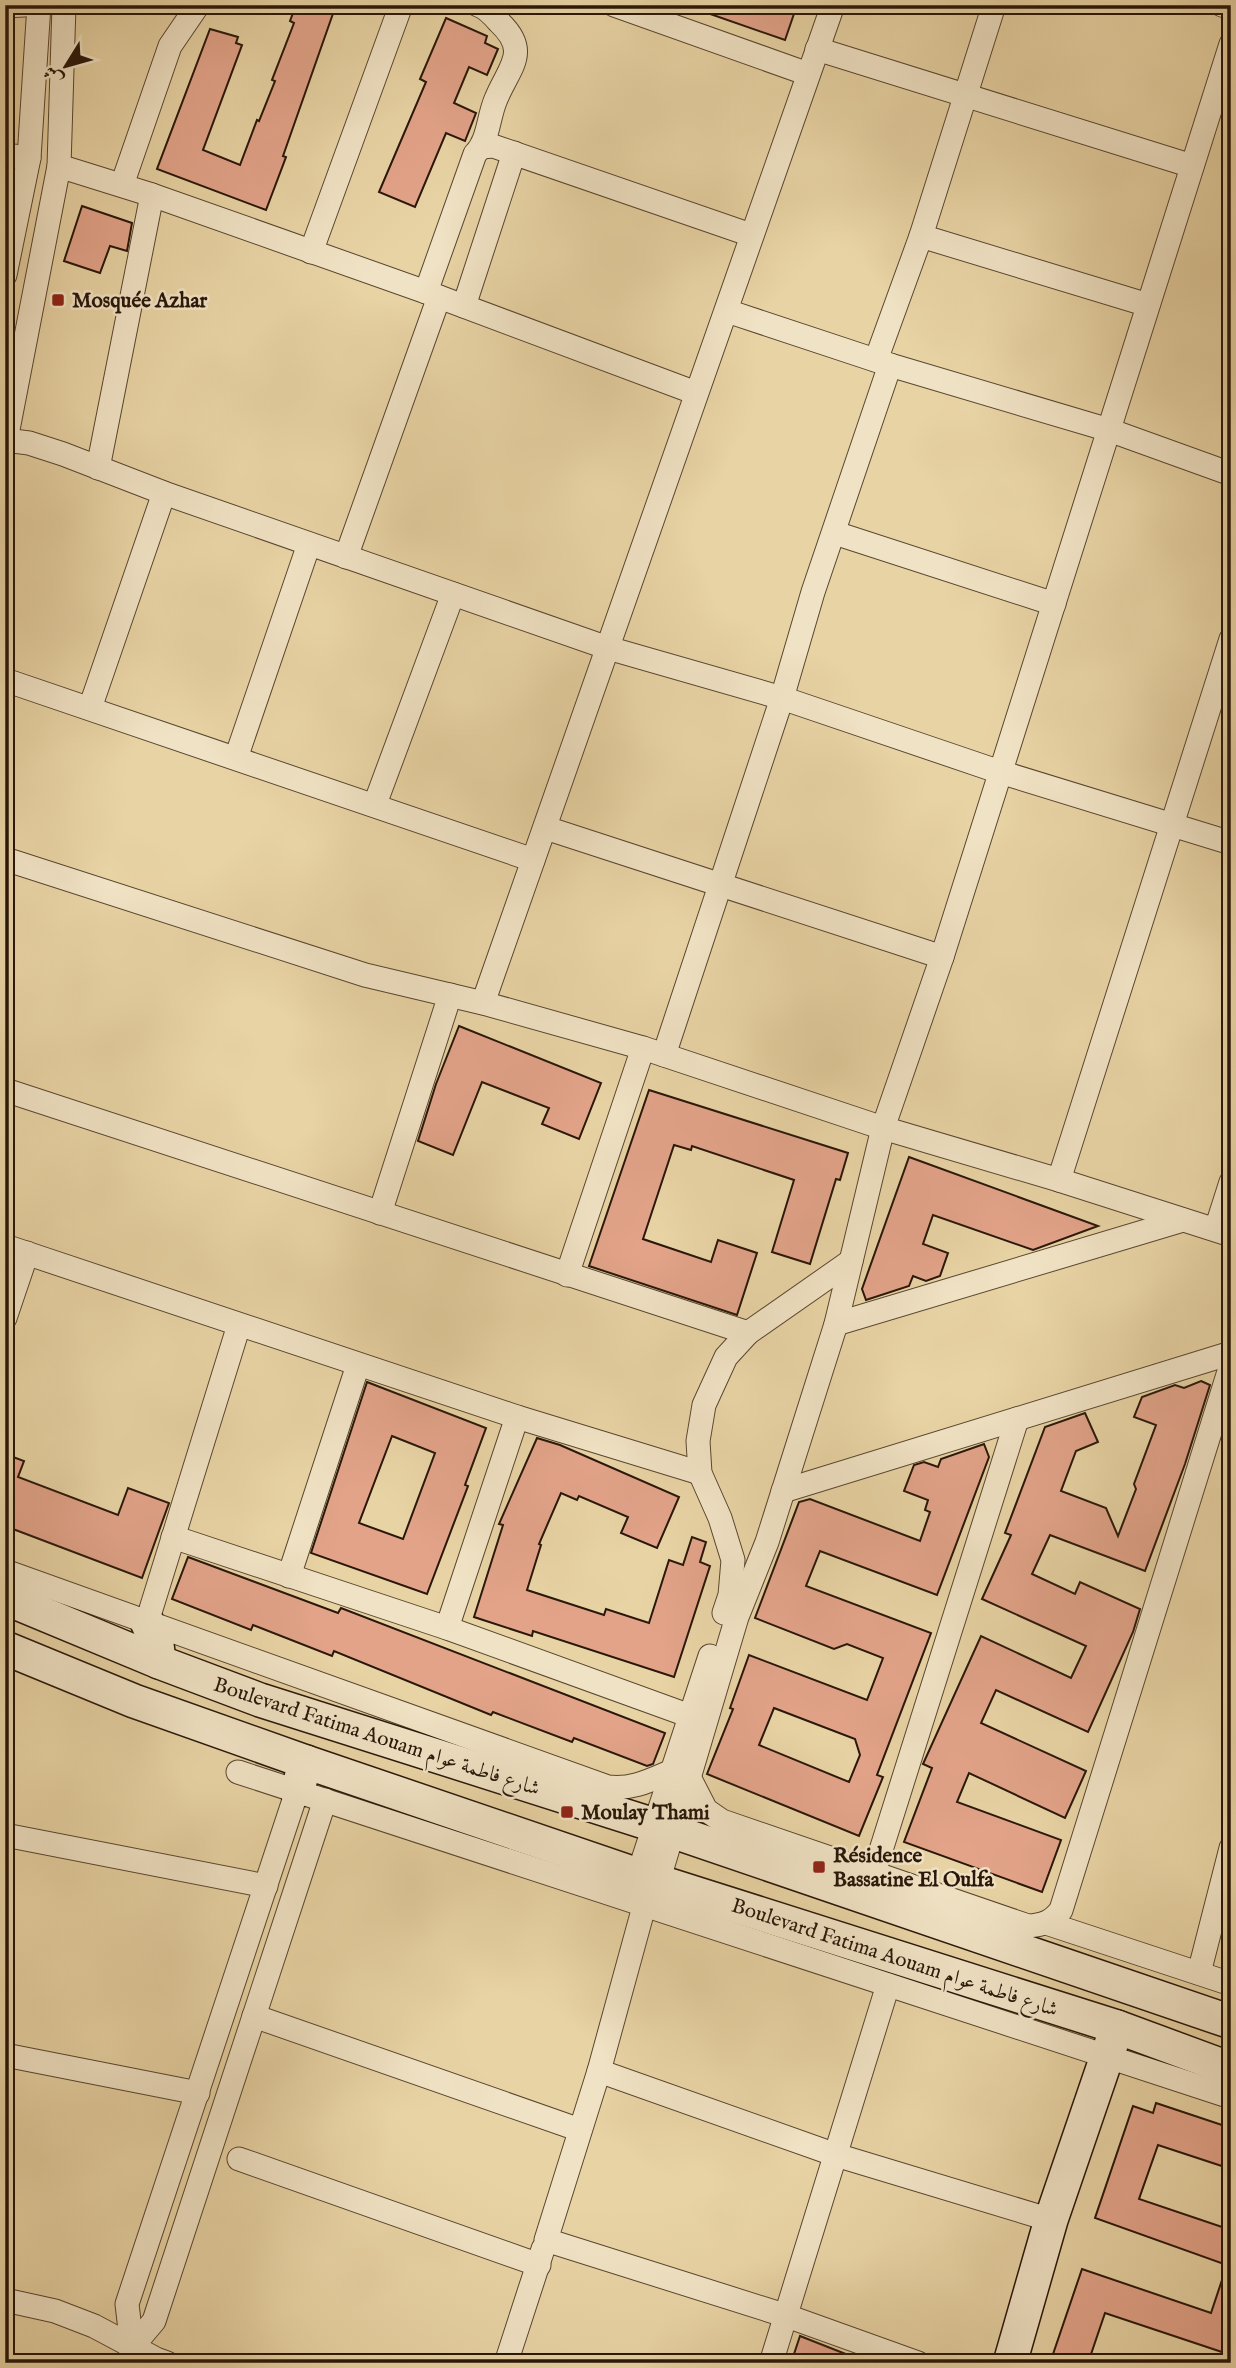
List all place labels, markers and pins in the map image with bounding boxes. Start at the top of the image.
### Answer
place label: Mosquée Azhar [72,288,208,315]
marker: Mosquée Azhar [50,292,66,308]
place label: Moulay Thami [581,1800,710,1827]
marker: Moulay Thami [559,1804,575,1820]
place label: Résidence Bassatine El Oulfa [833,1843,995,1894]
marker: Résidence Bassatine El Oulfa [811,1859,827,1875]

